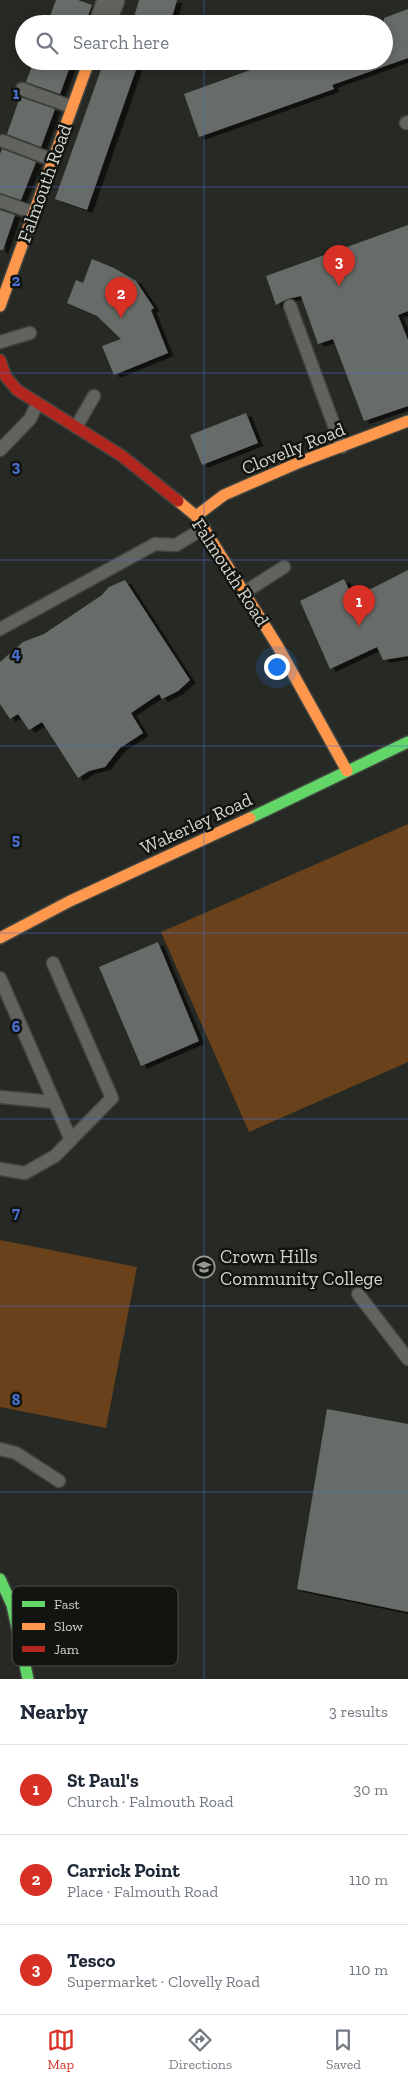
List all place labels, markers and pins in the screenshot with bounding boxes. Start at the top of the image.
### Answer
pin: 3 [323,245,355,286]
pin: 2 [105,277,137,318]
pin: 1 [343,585,375,626]
place label: Crown Hills Community College [220,1245,383,1290]
school or university icon: Crown Hills Community College [192,1255,216,1279]

